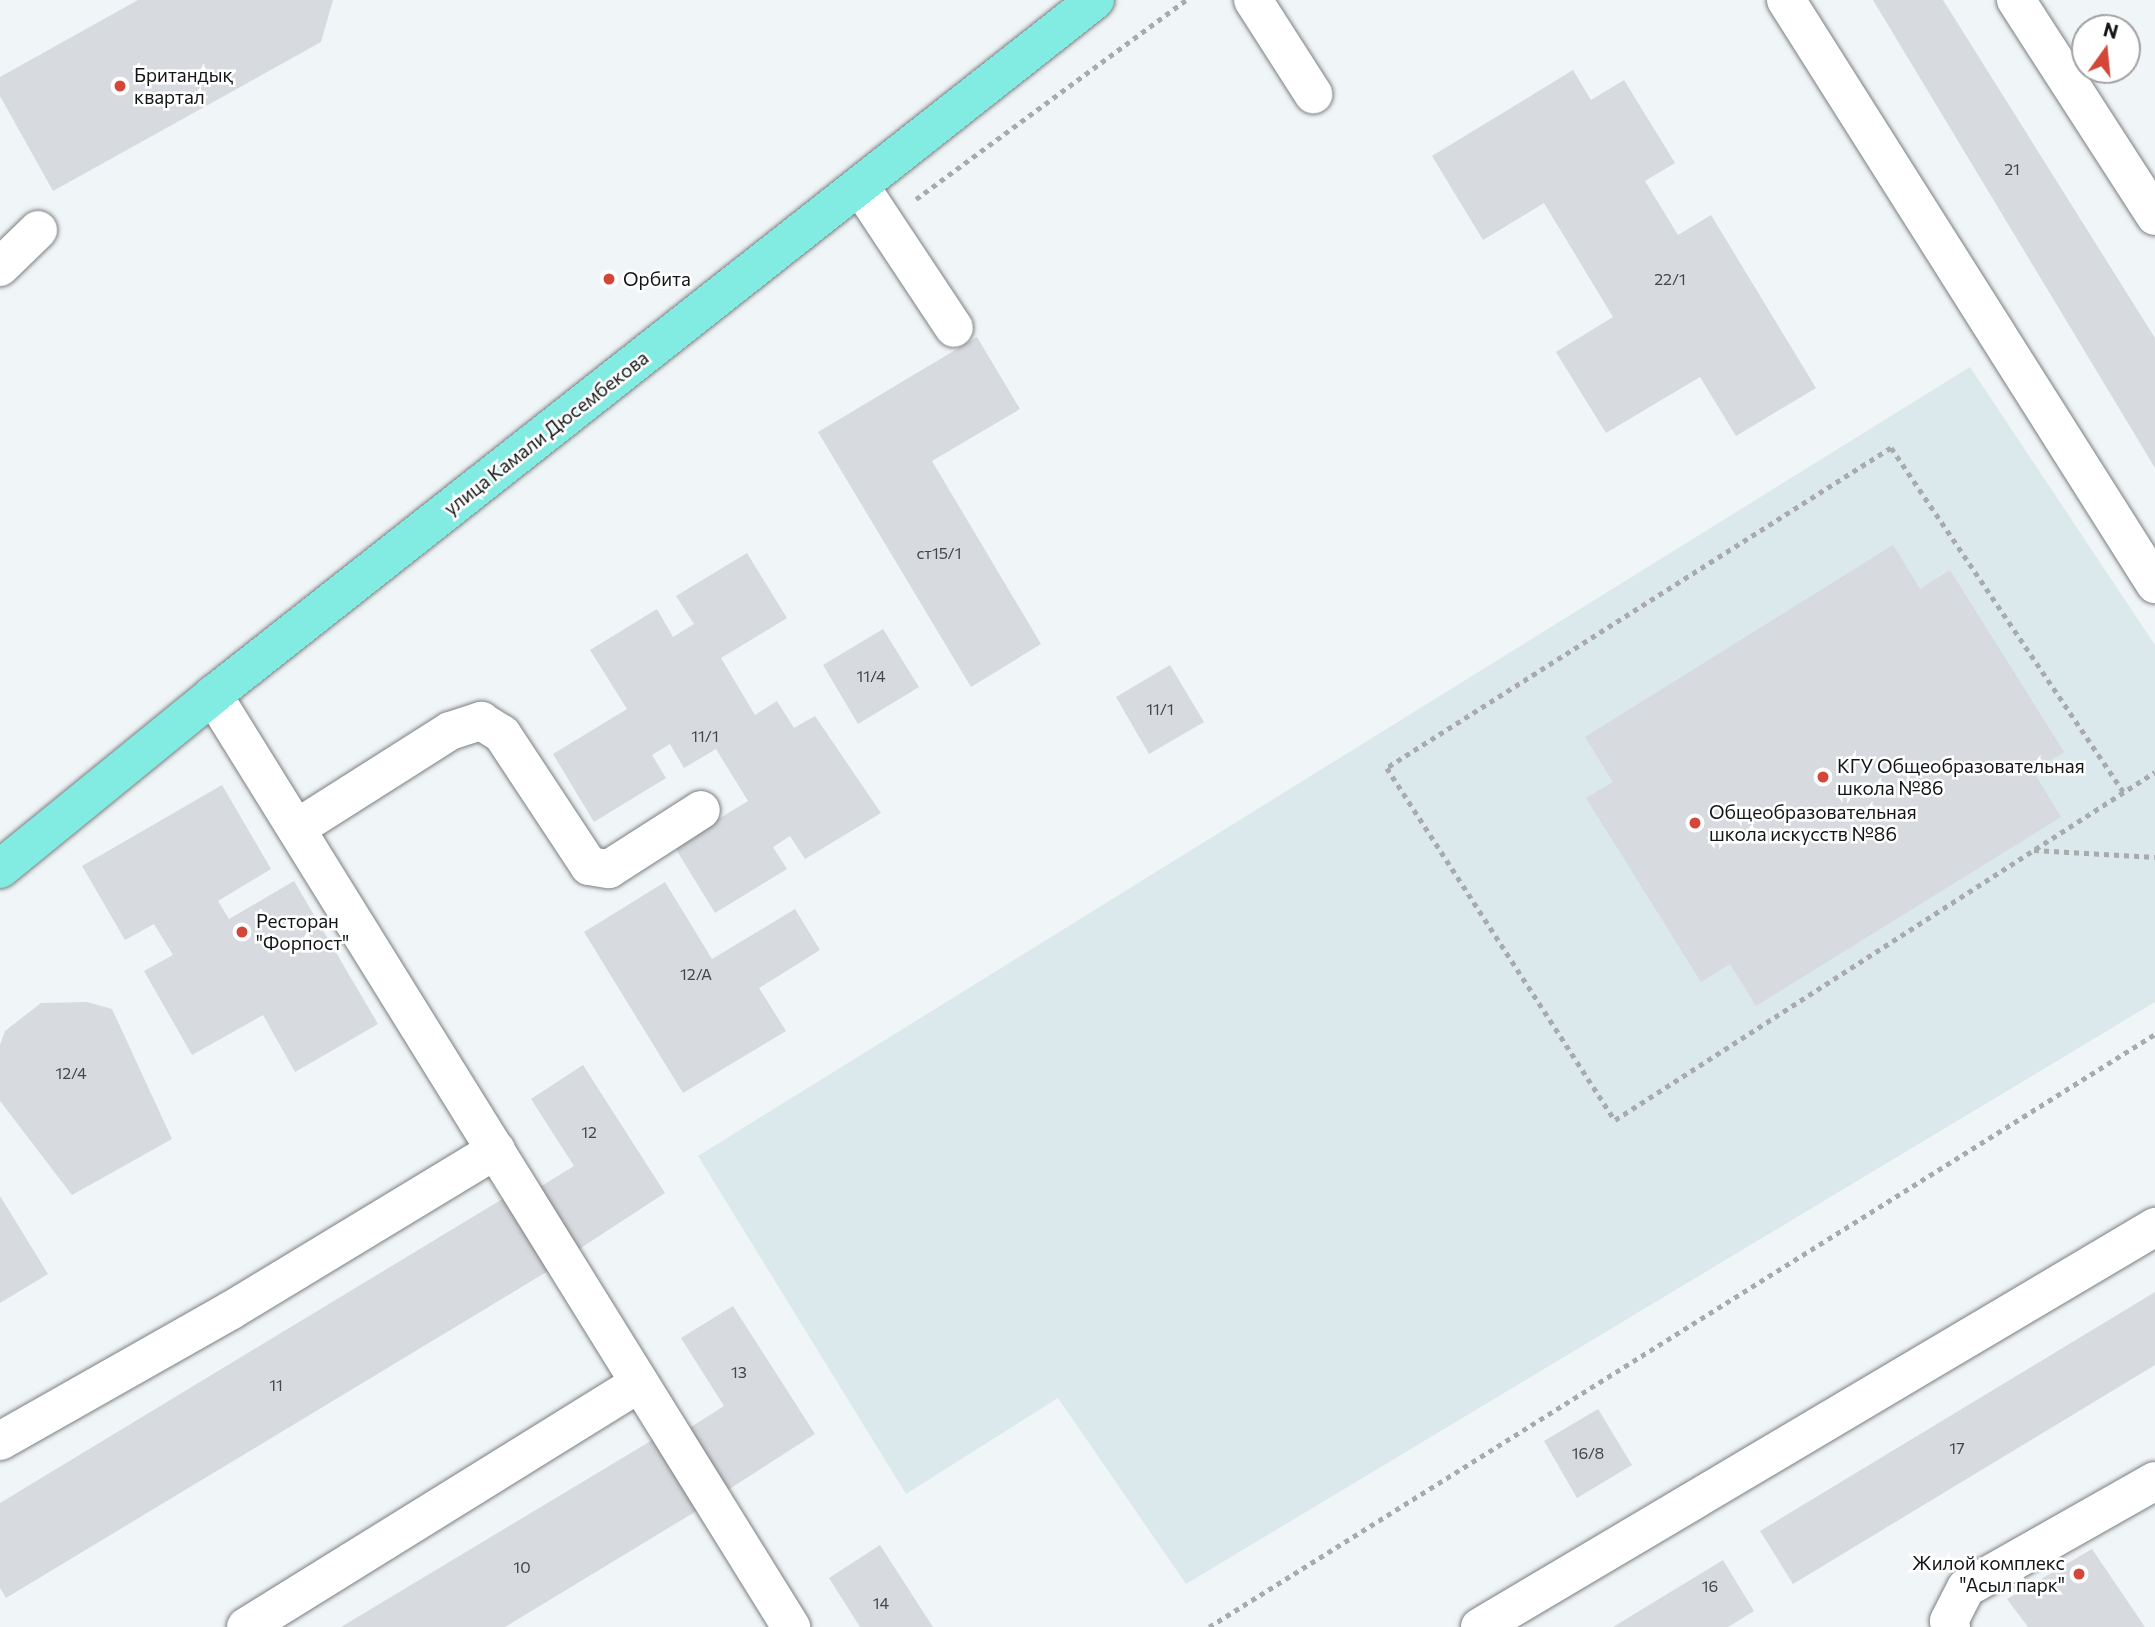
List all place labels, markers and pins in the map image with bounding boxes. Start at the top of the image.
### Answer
place label: Британдық квартал [134,64,233,108]
marker: Британдық квартал [112,78,128,94]
place label: Орбита [623,268,691,290]
marker: Орбита [601,271,617,287]
place label: КГУ Общеобразовательная школа №86 [1837,755,2085,799]
marker: КГУ Общеобразовательная школа №86 [1815,769,1831,785]
place label: Общеобразовательная школа искусств №86 [1709,801,1917,845]
marker: Общеобразовательная школа искусств №86 [1687,815,1703,831]
place label: Ресторан "Форпост" [256,910,349,954]
marker: Ресторан "Форпост" [234,924,250,940]
place label: Жилой комплекс "Асыл парк" [1912,1552,2065,1596]
marker: Жилой комплекс "Асыл парк" [2071,1566,2087,1582]

